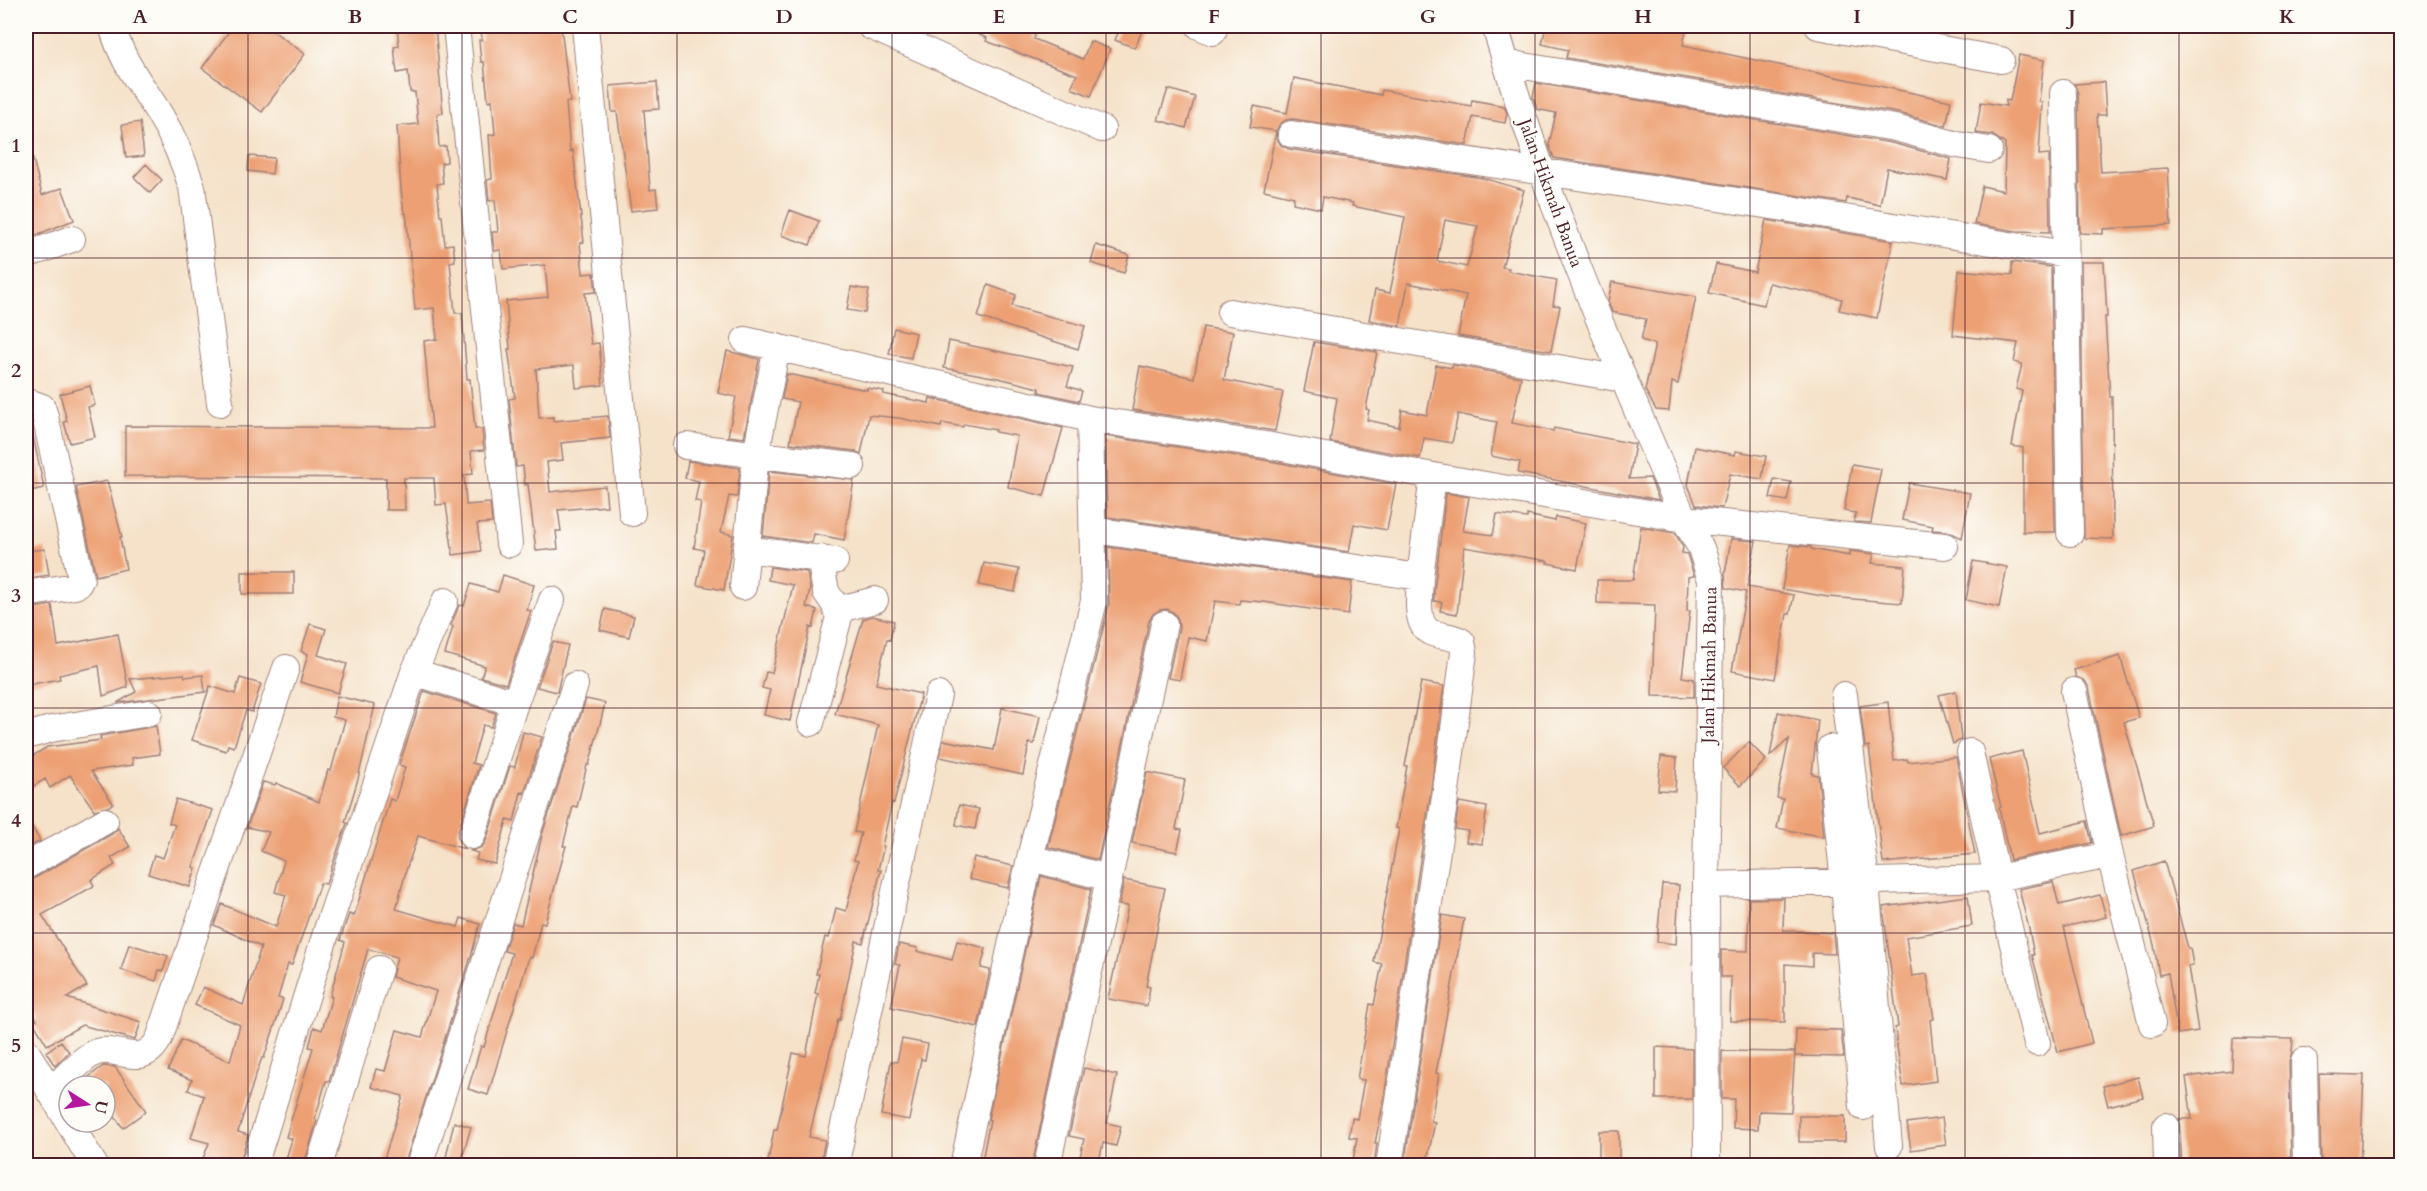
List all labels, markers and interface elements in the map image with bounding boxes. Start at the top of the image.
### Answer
text: A [132,3,148,30]
text: B [348,3,362,30]
text: C [562,3,578,30]
text: D [775,3,793,30]
text: E [993,3,1005,30]
text: F [1208,3,1220,30]
text: G [1420,3,1436,30]
text: H [1634,3,1652,30]
text: I [1853,3,1861,30]
text: J [2065,3,2076,30]
text: K [2279,3,2296,30]
street label: Jalan Hikmah Banua [1511,112,1589,271]
text: 1 [11,132,21,159]
text: 2 [11,357,21,384]
text: 3 [11,582,21,609]
street label: Jalan Hikmah Banua [1696,586,1723,747]
text: 4 [11,807,21,834]
text: 5 [11,1032,21,1059]
north arrow [57,1074,117,1134]
text: U [89,1098,113,1116]

